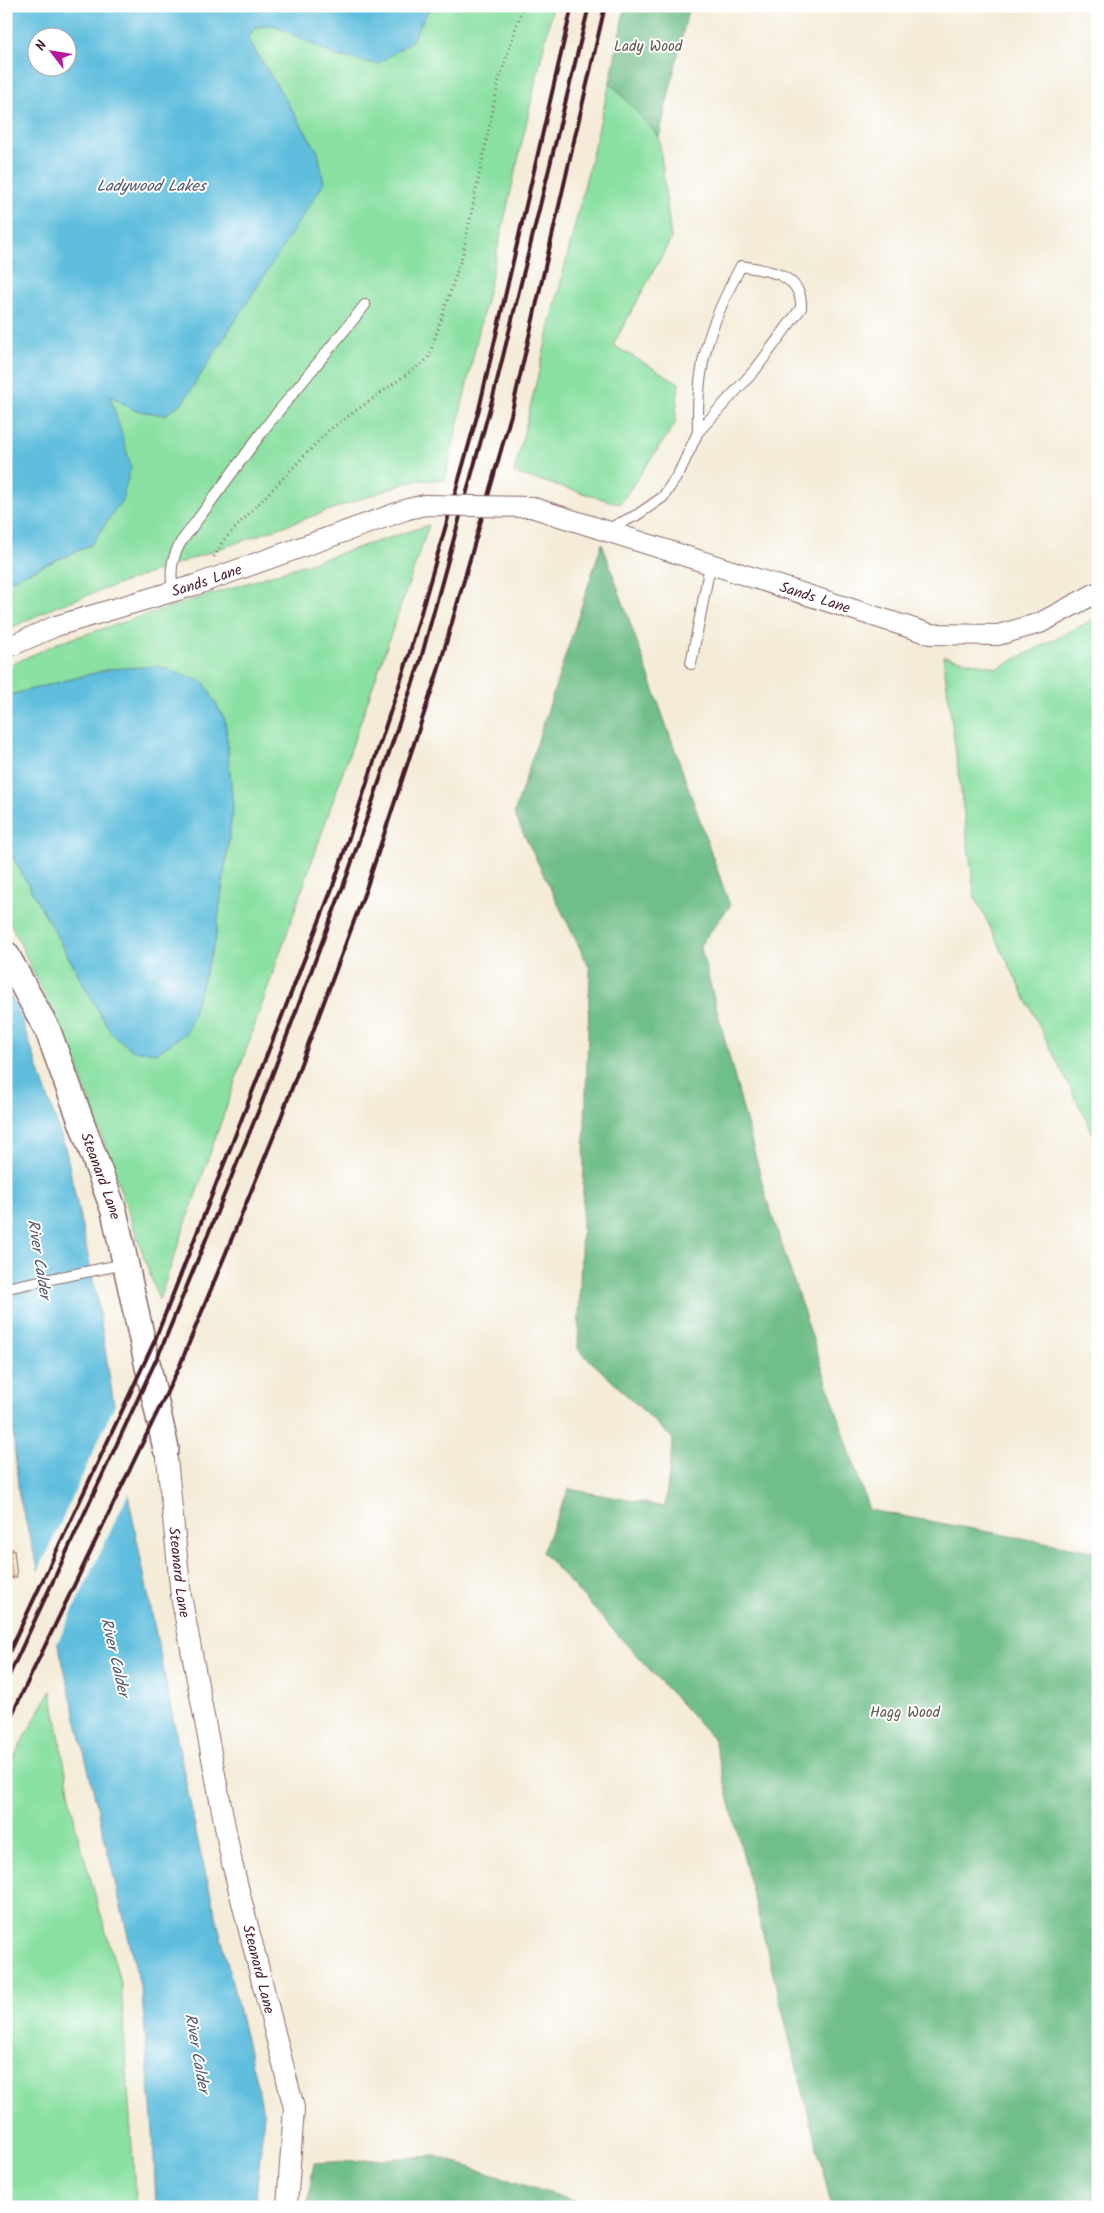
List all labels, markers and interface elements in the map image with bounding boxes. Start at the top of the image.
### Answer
north arrow [28,28,78,78]
park label: Lady Wood [614,35,683,59]
text: N [30,36,54,55]
water label: Ladywood Lakes [96,174,208,199]
street label: Sands Lane [169,558,246,604]
street label: Sands Lane [776,576,853,621]
street label: Steanard Lane [73,1129,127,1222]
water label: River Calder [20,1218,58,1305]
street label: Steanard Lane [161,1526,196,1620]
water label: River Calder [93,1615,137,1703]
park label: Hagg Wood [870,1701,941,1725]
street label: Steanard Lane [235,1922,281,2017]
water label: River Calder [177,2012,216,2099]

